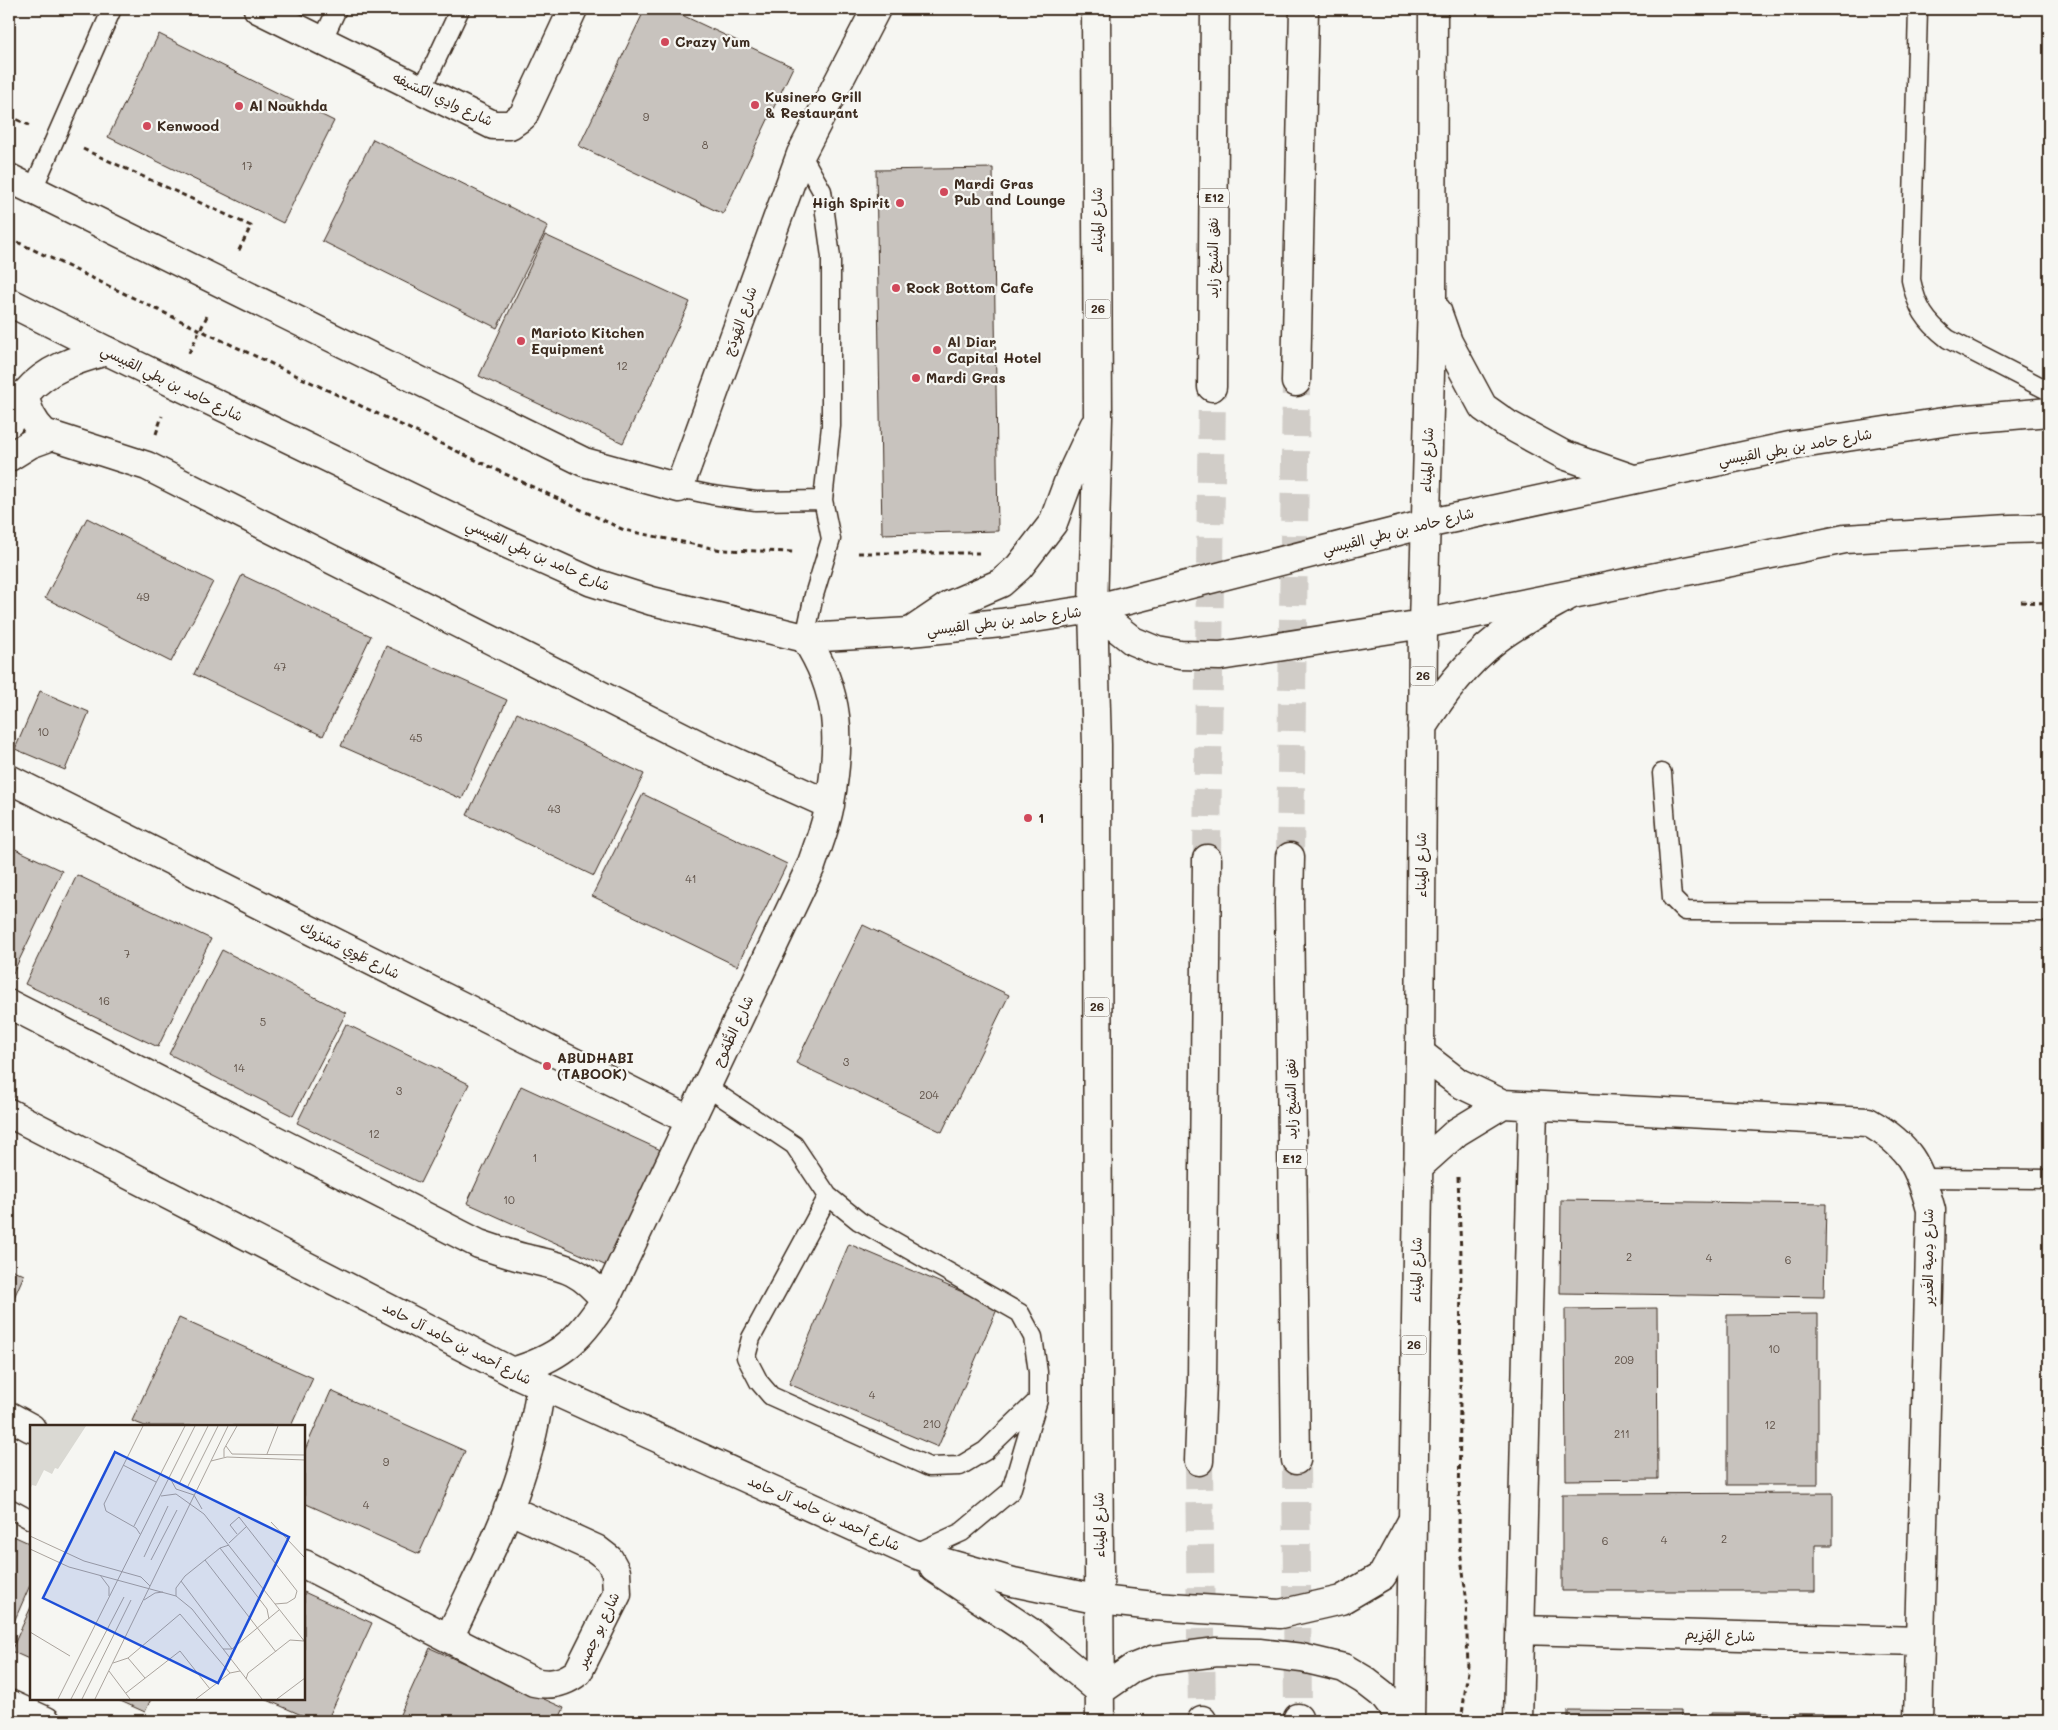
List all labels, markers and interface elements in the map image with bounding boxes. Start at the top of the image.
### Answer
place label: Crazy Yum [675,32,750,51]
marker: Crazy Yum [659,36,671,48]
street label: شارع وادِي الكسَيفه [389,67,496,132]
place label: Kusinero Grill & Restaurant [765,87,862,122]
place label: Al Noukhda [249,96,328,115]
marker: Kusinero Grill & Restaurant [749,99,761,111]
marker: Al Noukhda [233,100,245,112]
house number: 9 [643,109,650,124]
place label: Kenwood [157,116,219,135]
marker: Kenwood [141,120,153,132]
house number: 8 [702,137,709,152]
house number: 17 [241,158,253,173]
place label: Mardi Gras Pub and Lounge [954,174,1065,209]
marker: Mardi Gras Pub and Lounge [938,186,950,198]
street label: شارع الميناء [1087,187,1107,253]
road number: E12 [1199,188,1229,208]
place label: High Spirit [812,193,890,212]
marker: High Spirit [894,197,906,209]
street label: نفق الشيخ زايد [1203,217,1223,299]
place label: Rock Bottom Cafe [906,278,1033,297]
marker: Rock Bottom Cafe [890,282,902,294]
street label: شارع الهَودَج [718,284,762,358]
road number: 26 [1086,300,1110,318]
place label: Marioto Kitchen Equipment [531,323,644,358]
place label: Al Diar Capital Hotel [947,332,1041,367]
marker: Marioto Kitchen Equipment [515,335,527,347]
street label: شارع حامد بن بطي القبيسي [96,340,246,429]
marker: Al Diar Capital Hotel [931,344,943,356]
house number: 12 [616,358,628,373]
place label: Mardi Gras [926,368,1006,387]
marker: Mardi Gras [910,372,922,384]
street label: شارع حامد بن بطي القبيسي [1717,424,1874,473]
street label: شارع الميناء [1416,427,1438,493]
street label: شارع حامد بن بطي القبيسي [1320,502,1477,562]
street label: شارع حامد بن بطي القبيسي [462,514,613,599]
house number: 49 [137,589,150,604]
street label: شارع حامد بن بطي القبيسي [925,602,1083,643]
house number: 47 [274,659,286,674]
road number: 26 [1410,666,1436,686]
house number: 10 [37,724,49,739]
house number: 45 [410,730,422,745]
house number: 43 [548,801,561,816]
place label: 1 [1038,808,1044,827]
marker: 1 [1022,812,1034,824]
street label: شارع الميناء [1411,832,1431,898]
house number: 41 [685,871,697,886]
street label: شارع طَوِي مَشرُوك [296,916,403,985]
house number: 7 [124,946,130,961]
street label: شارع الطُّمُوح [708,992,758,1070]
house number: 16 [98,993,110,1008]
road number: 26 [1084,998,1110,1016]
house number: 5 [260,1014,266,1029]
place label: ABUDHABI (TABOOK) [557,1048,634,1083]
house number: 3 [843,1054,850,1069]
street label: نفق الشيخ زايد [1280,1058,1302,1140]
house number: 14 [233,1060,245,1075]
marker: ABUDHABI (TABOOK) [541,1060,553,1072]
house number: 3 [396,1083,403,1098]
house number: 204 [919,1087,939,1102]
house number: 12 [368,1126,380,1141]
house number: 1 [533,1150,537,1165]
road number: E12 [1277,1150,1307,1168]
house number: 10 [503,1192,515,1207]
street label: شارع دِمية الغَدير [1918,1209,1938,1306]
street label: شارع الميناء [1405,1237,1427,1303]
house number: 2 [1626,1249,1632,1264]
house number: 4 [1706,1250,1713,1265]
house number: 6 [1785,1252,1791,1267]
street label: شارع أحمد بن حامد آل حامد [379,1297,535,1389]
road number: 26 [1402,1336,1426,1354]
house number: 10 [1768,1341,1780,1356]
house number: 209 [1614,1352,1634,1367]
house number: 4 [869,1387,876,1402]
house number: 210 [923,1416,941,1431]
house number: 12 [1764,1417,1776,1432]
inset map [30,1425,305,1700]
house number: 211 [1614,1426,1630,1441]
house number: 9 [383,1454,390,1469]
street label: شارع أحمد بن حامد آل حامد [745,1470,903,1556]
street label: شارع الميناء [1088,1492,1110,1558]
house number: 4 [363,1497,370,1512]
house number: 2 [1721,1531,1727,1546]
house number: 4 [1661,1532,1668,1547]
house number: 6 [1602,1533,1608,1548]
street label: شارع بو حِصير [571,1589,624,1672]
street label: شارع الهَزِيم [1684,1624,1756,1647]

